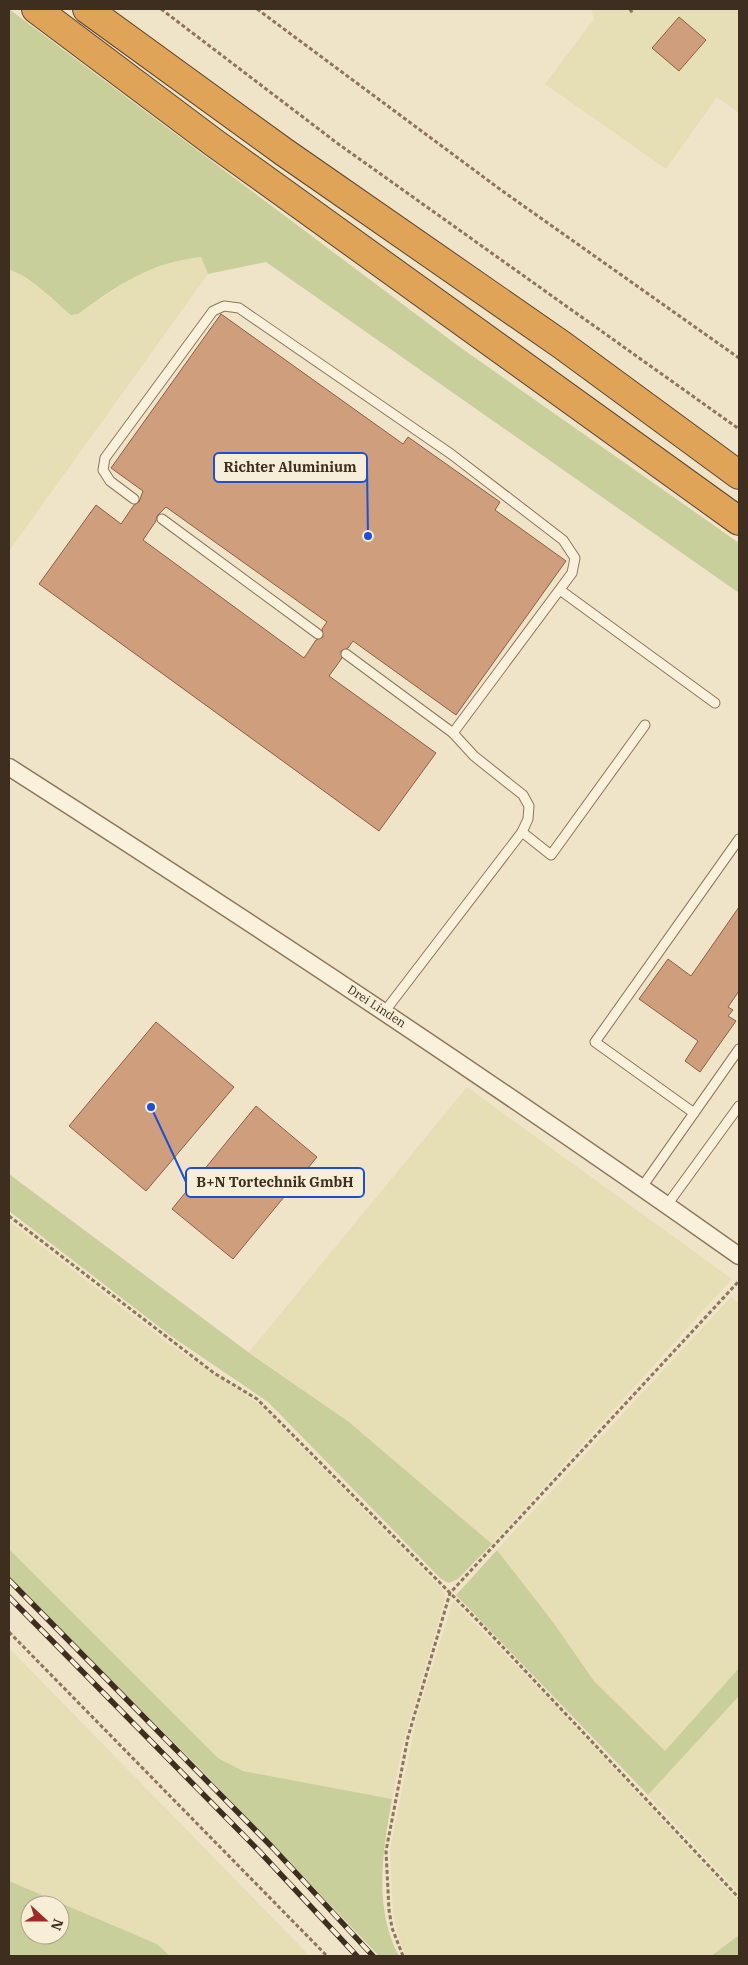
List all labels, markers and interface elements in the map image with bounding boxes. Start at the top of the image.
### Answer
callout: Richter Aluminium [214,453,367,482]
text: Richter Aluminium [223,458,357,476]
street label: Drei Linden [345,982,409,1031]
callout: B+N Tortechnik GmbH [186,1168,364,1197]
text: B+N Tortechnik GmbH [196,1173,354,1191]
north arrow [20,1895,70,1945]
text: N [47,1916,68,1933]

